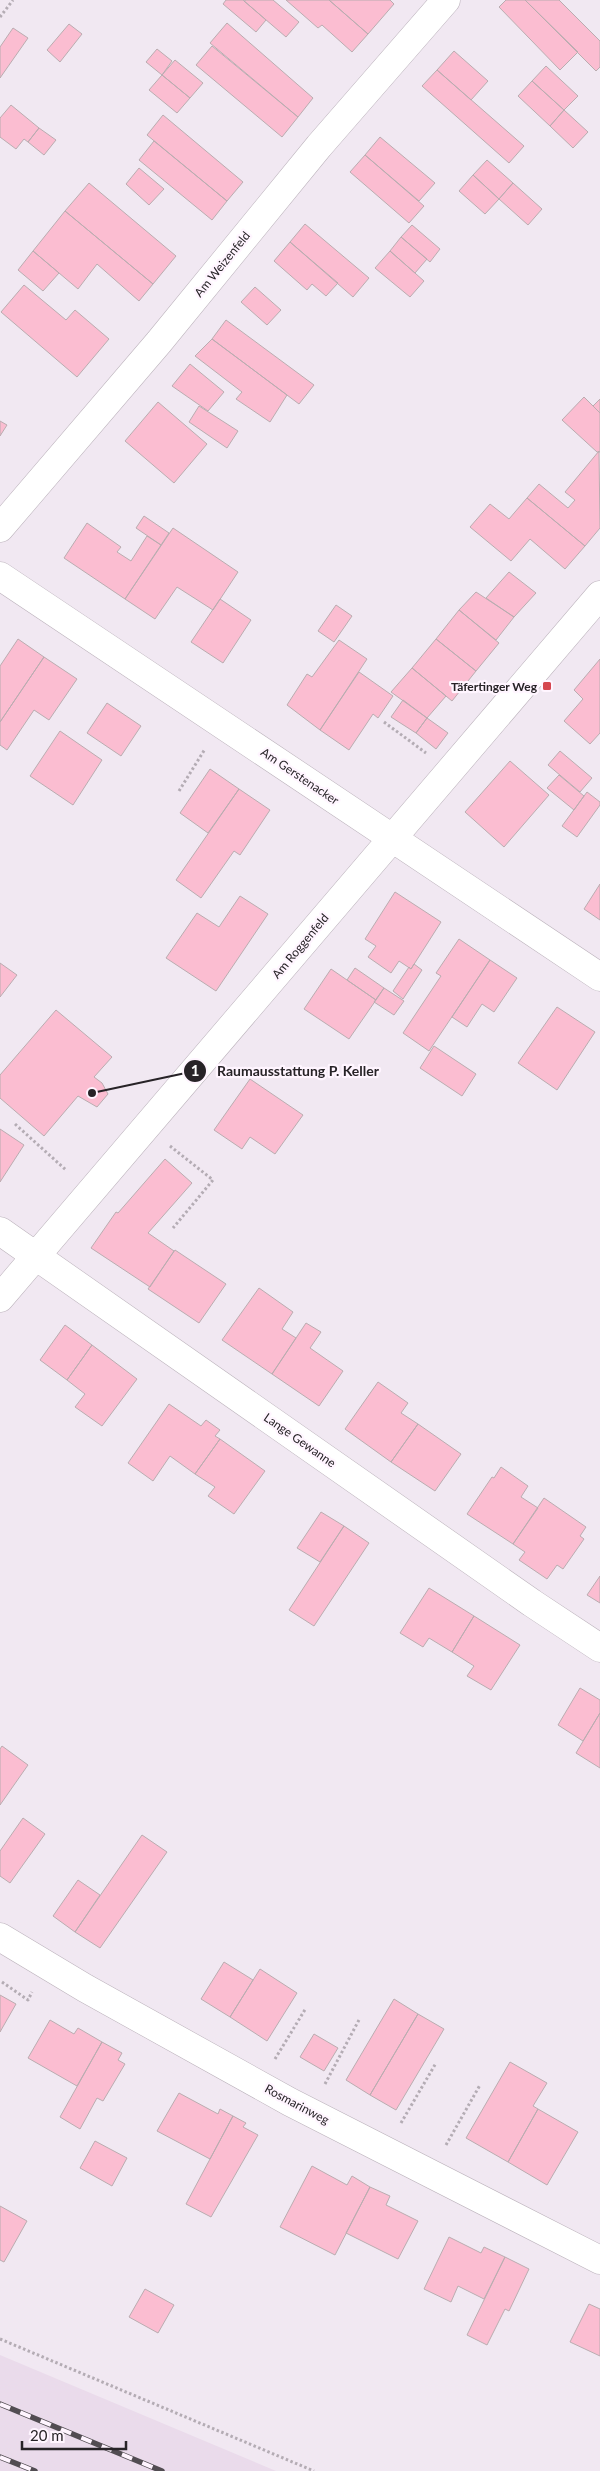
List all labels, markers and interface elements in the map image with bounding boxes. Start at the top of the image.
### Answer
street label: Am Weizenfeld [191,228,253,300]
place label: Täfertinger Weg [451,679,538,694]
marker: Täfertinger Weg [541,680,553,692]
street label: Am Gerstenacker [258,744,342,808]
street label: Am Roggenfeld [268,910,332,982]
callout: Raumausstattung P. Keller [182,1056,389,1085]
text: 1 [191,1061,199,1079]
text: Raumausstattung P. Keller [217,1062,380,1079]
street label: Lange Gewanne [261,1410,339,1470]
street label: Rosmarinweg [262,2081,332,2127]
scale bar [22,2418,126,2450]
text: 20 m [30,2426,64,2444]

